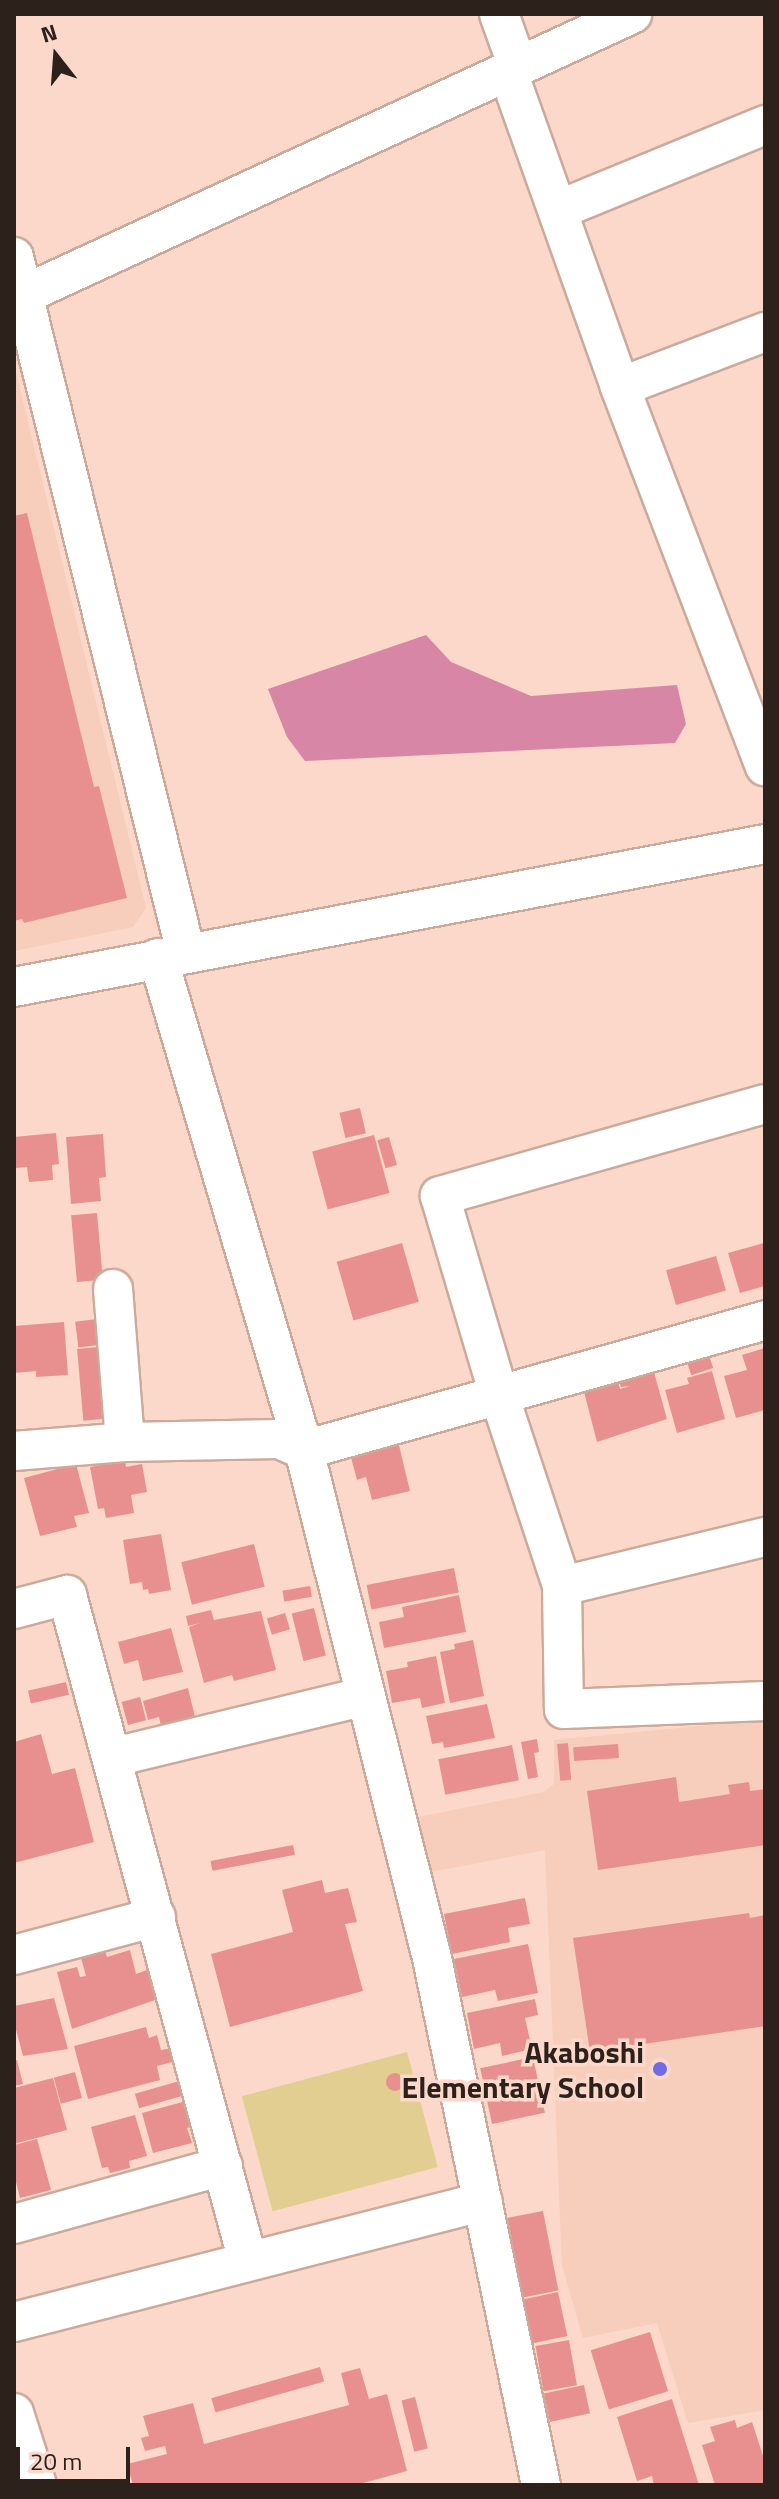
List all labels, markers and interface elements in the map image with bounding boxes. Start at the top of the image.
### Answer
text: N [37,15,61,52]
north arrow [16,16,96,96]
place label: Akaboshi Elementary School [402,2034,644,2104]
marker: Akaboshi Elementary School [651,2060,669,2078]
scale bar [20,2431,134,2481]
text: 20 m [30,2443,82,2479]

